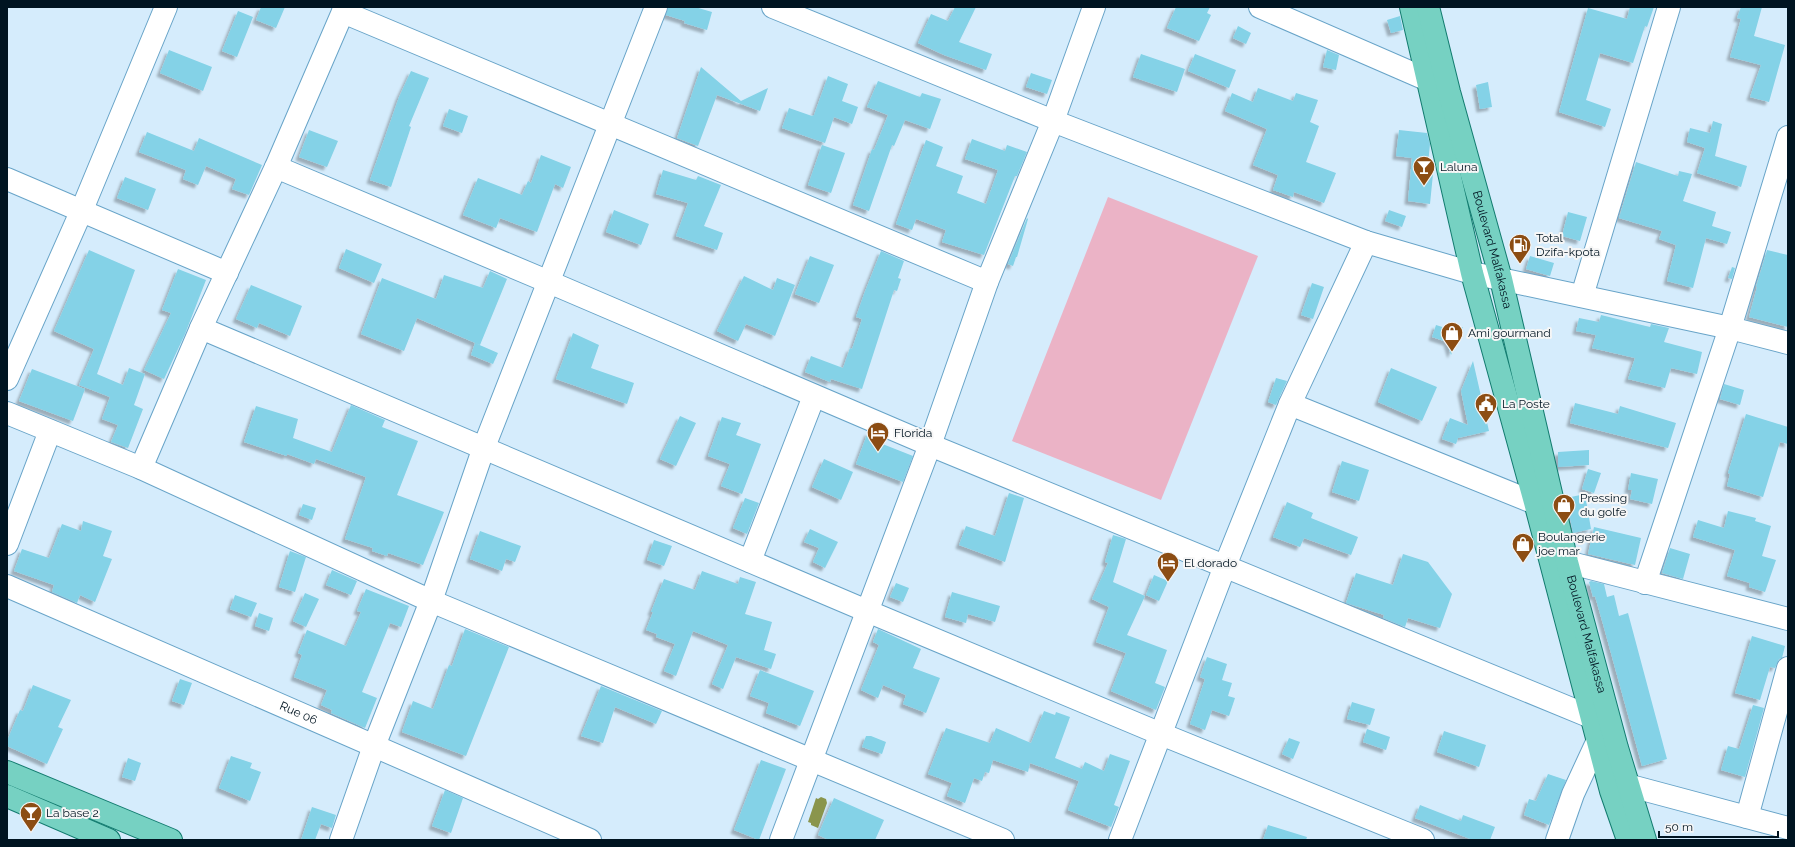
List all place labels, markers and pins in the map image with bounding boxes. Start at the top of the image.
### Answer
bar icon: Laluna [1411,154,1437,187]
place label: Laluna [1440,160,1477,174]
place label: Total Dzifa-kpota [1536,231,1600,259]
fuel station icon: Total Dzifa-kpota [1507,232,1533,265]
shop icon: Ami gourmand [1439,320,1465,353]
place label: Ami gourmand [1468,326,1551,340]
public building icon: La Poste [1473,391,1499,424]
place label: La Poste [1502,397,1550,411]
hotel icon: Florida [865,420,891,453]
place label: Florida [894,426,932,440]
place label: Pressing du golfe [1580,491,1627,519]
shop icon: Pressing du golfe [1551,492,1577,525]
place label: Boulangerie joe mar [1536,530,1605,558]
shop icon: Boulangerie joe mar [1510,531,1536,564]
hotel icon: El dorado [1155,550,1181,583]
place label: El dorado [1184,556,1237,570]
bar icon: La base 2 [18,800,44,833]
place label: La base 2 [46,806,99,820]

